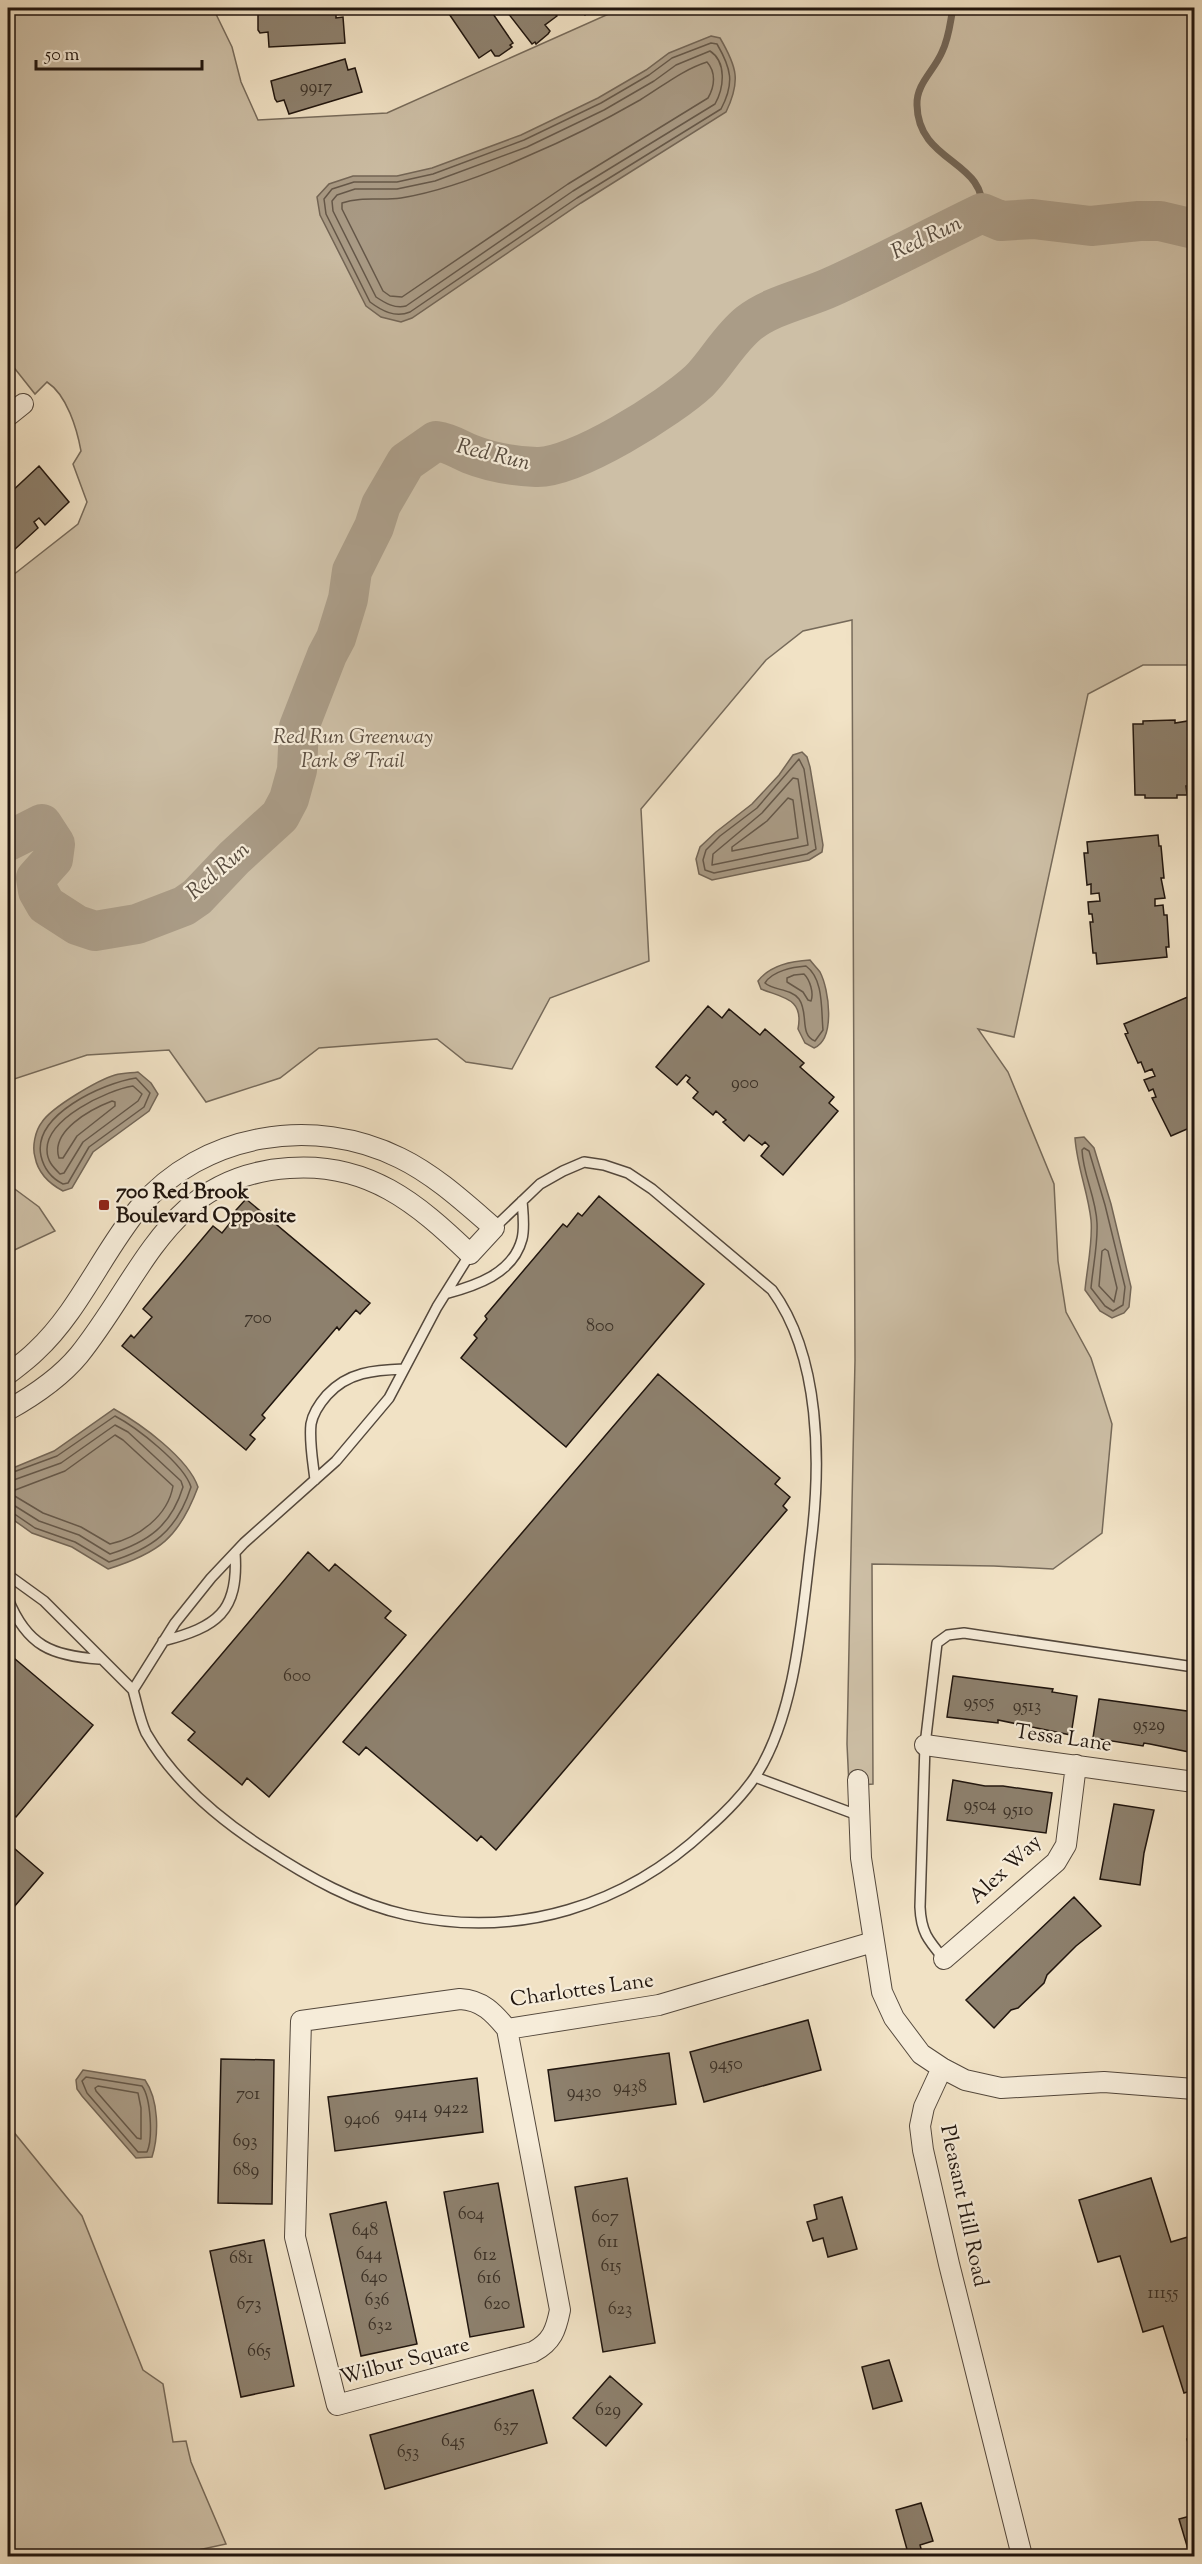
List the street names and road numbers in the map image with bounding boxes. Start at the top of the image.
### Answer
street label: Tessa Lane [1013,1717,1113,1761]
street label: Alex Way [963,1828,1050,1912]
street label: Charlottes Lane [508,1966,656,2016]
street label: Pleasant Hill Road [931,2122,995,2290]
street label: Wilbur Square [337,2330,473,2394]

